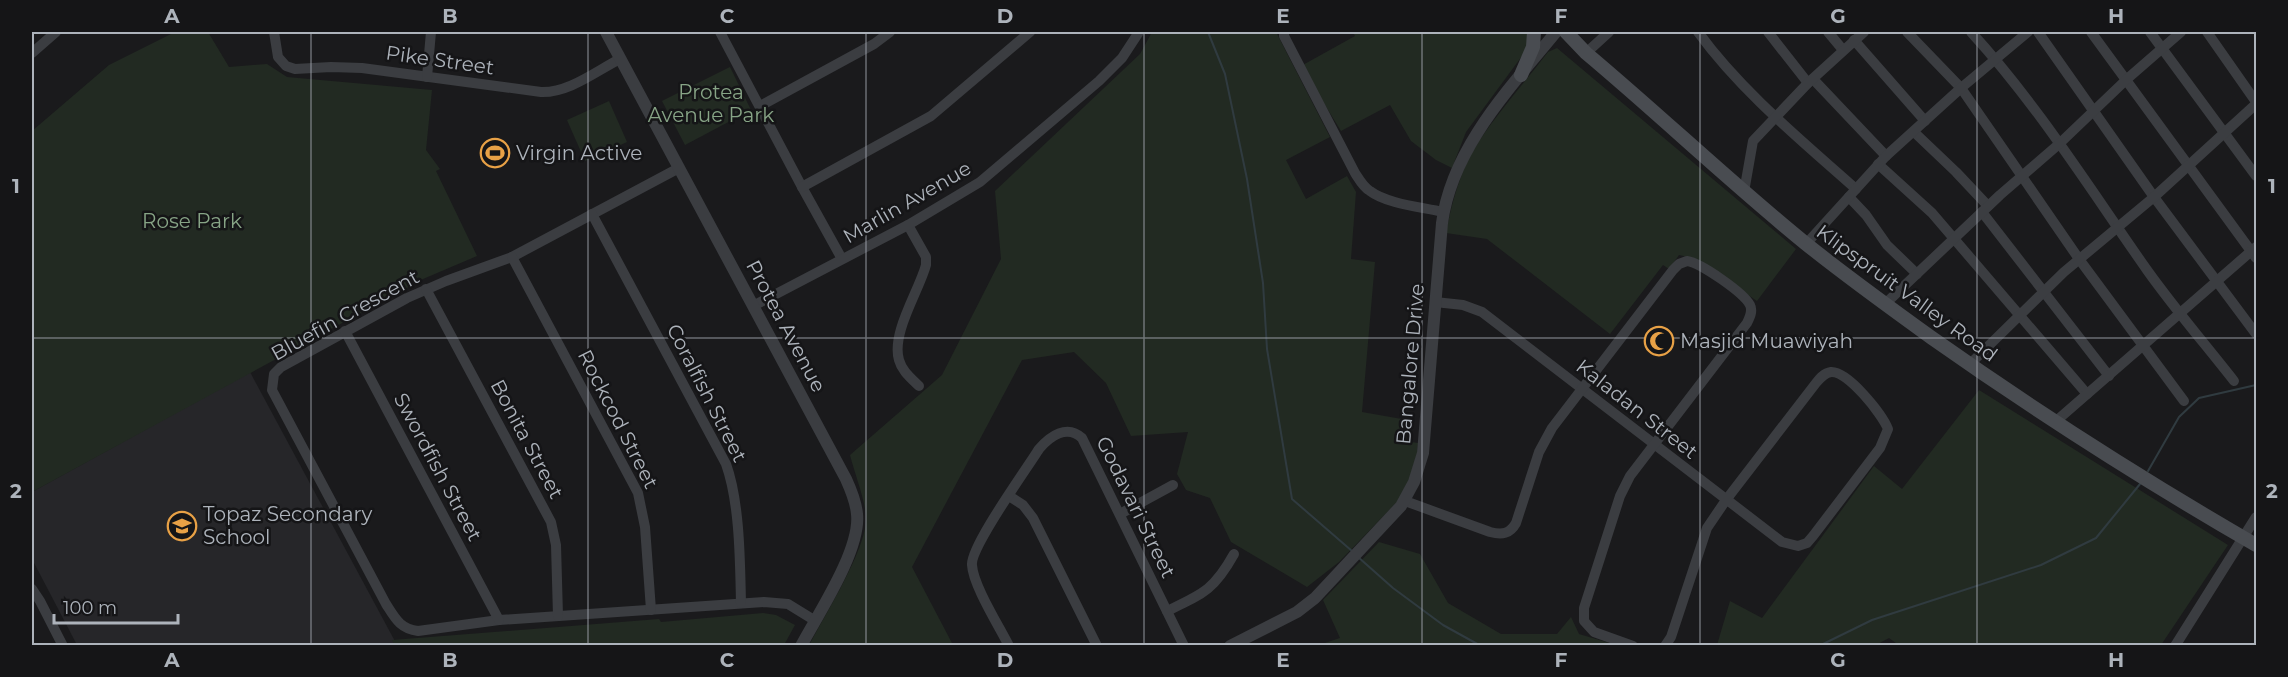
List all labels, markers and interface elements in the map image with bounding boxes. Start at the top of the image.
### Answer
text: A [163,4,180,28]
text: B [442,4,458,28]
text: C [720,4,735,28]
text: D [997,4,1013,28]
text: E [1276,4,1290,28]
text: F [1555,4,1568,28]
text: G [1830,4,1846,28]
text: H [2108,4,2124,28]
street label: Pike Street [384,41,496,79]
park label: Protea Avenue Park [648,80,774,127]
sports icon: Virgin Active [479,137,511,169]
place label: Virgin Active [516,141,642,165]
street label: Marlin Avenue [839,156,975,248]
text: 1 [12,174,20,198]
text: 1 [2268,174,2276,198]
park label: Rose Park [142,209,242,233]
street label: Klipspruit Valley Road [1812,219,2002,367]
street label: Protea Avenue [741,256,831,396]
street label: Bluefin Crescent [267,264,423,366]
street label: Bangalore Drive [1391,283,1429,445]
street label: Coralfish Street [662,320,752,466]
mosque icon: Masjid Muawiyah [1643,325,1675,357]
place label: Masjid Muawiyah [1680,329,1853,353]
street label: Rockcod Street [573,346,663,492]
street label: Kaladan Street [1571,354,1703,464]
street label: Bonita Street [486,375,568,503]
street label: Swordfish Street [389,389,487,545]
street label: Godavari Street [1091,432,1181,582]
text: 2 [10,479,22,503]
text: 2 [2266,479,2278,503]
place label: Topaz Secondary School [203,502,372,549]
school or university icon: Topaz Secondary School [166,510,198,542]
scale bar [54,587,178,625]
text: 100 m [63,597,117,619]
text: A [163,648,180,672]
text: B [442,648,458,672]
text: C [720,648,735,672]
text: D [997,648,1013,672]
text: E [1276,648,1290,672]
text: F [1555,648,1568,672]
text: G [1830,648,1846,672]
text: H [2108,648,2124,672]

